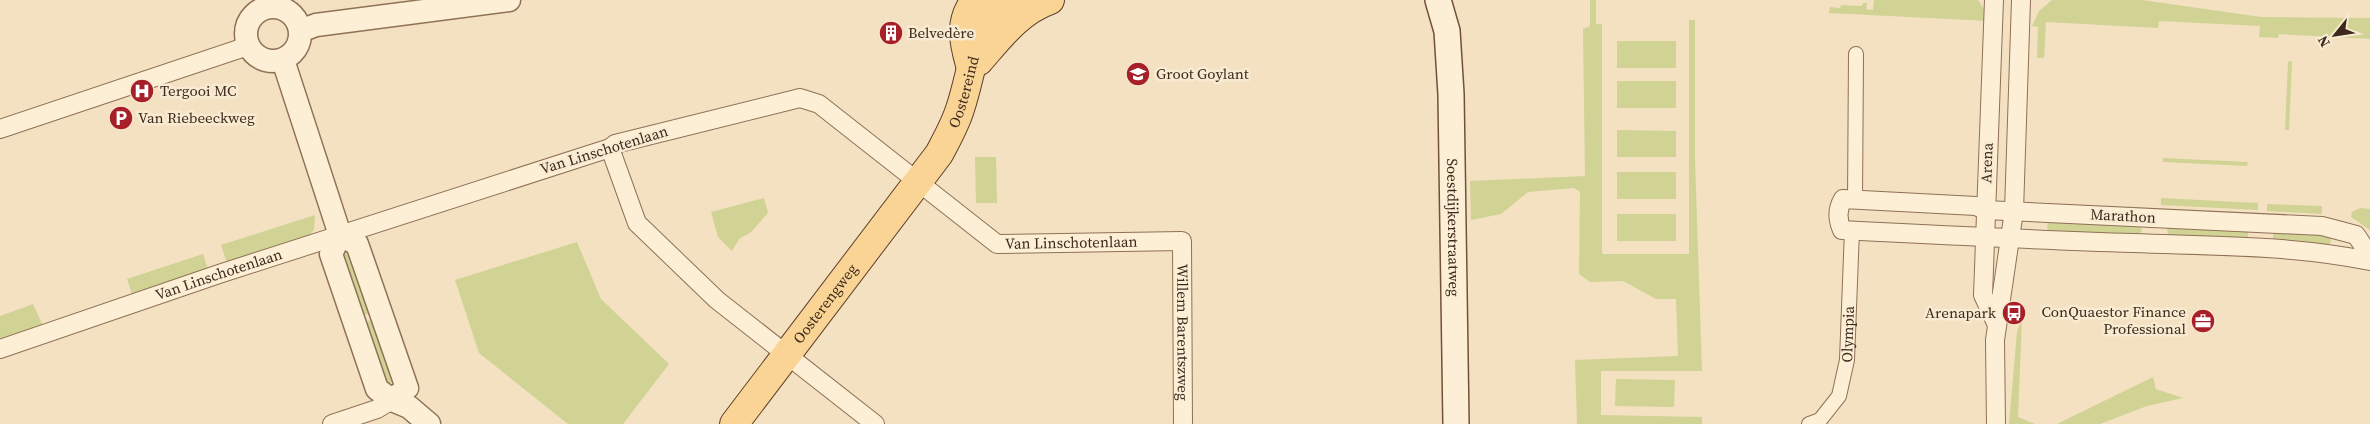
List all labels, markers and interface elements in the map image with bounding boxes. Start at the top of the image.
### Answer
north arrow [2310,10,2360,60]
building icon: Belvedère [878,20,904,46]
place label: Belvedère [908,22,975,43]
text: N [2313,32,2335,51]
street label: Oostereind [943,53,984,131]
school or university icon: Groot Goylant [1125,61,1151,87]
place label: Groot Goylant [1156,63,1249,84]
hospital icon: Tergooi MC [129,78,155,104]
place label: Tergooi MC [160,80,237,101]
parking icon: Van Riebeeckweg [108,105,134,131]
place label: Van Riebeeckweg [138,107,255,128]
street label: Van Linschotenlaan [537,120,670,179]
street label: Arena [1975,142,1998,184]
street label: Soestdijkerstraatweg [1442,158,1465,297]
street label: Marathon [2090,203,2156,228]
street label: Van Linschotenlaan [1005,231,1138,254]
street label: Van Linschotenlaan [152,243,285,305]
street label: Oosterengweg [788,259,862,348]
street label: Willem Barentszweg [1172,264,1194,401]
bus stop icon: Arenapark [2001,300,2027,326]
place label: ConQuaestor Finance Professional [2041,301,2187,339]
place label: Arenapark [1925,302,1997,323]
street label: Olympia [1836,305,1859,363]
office icon: ConQuaestor Finance Professional [2190,308,2216,334]

